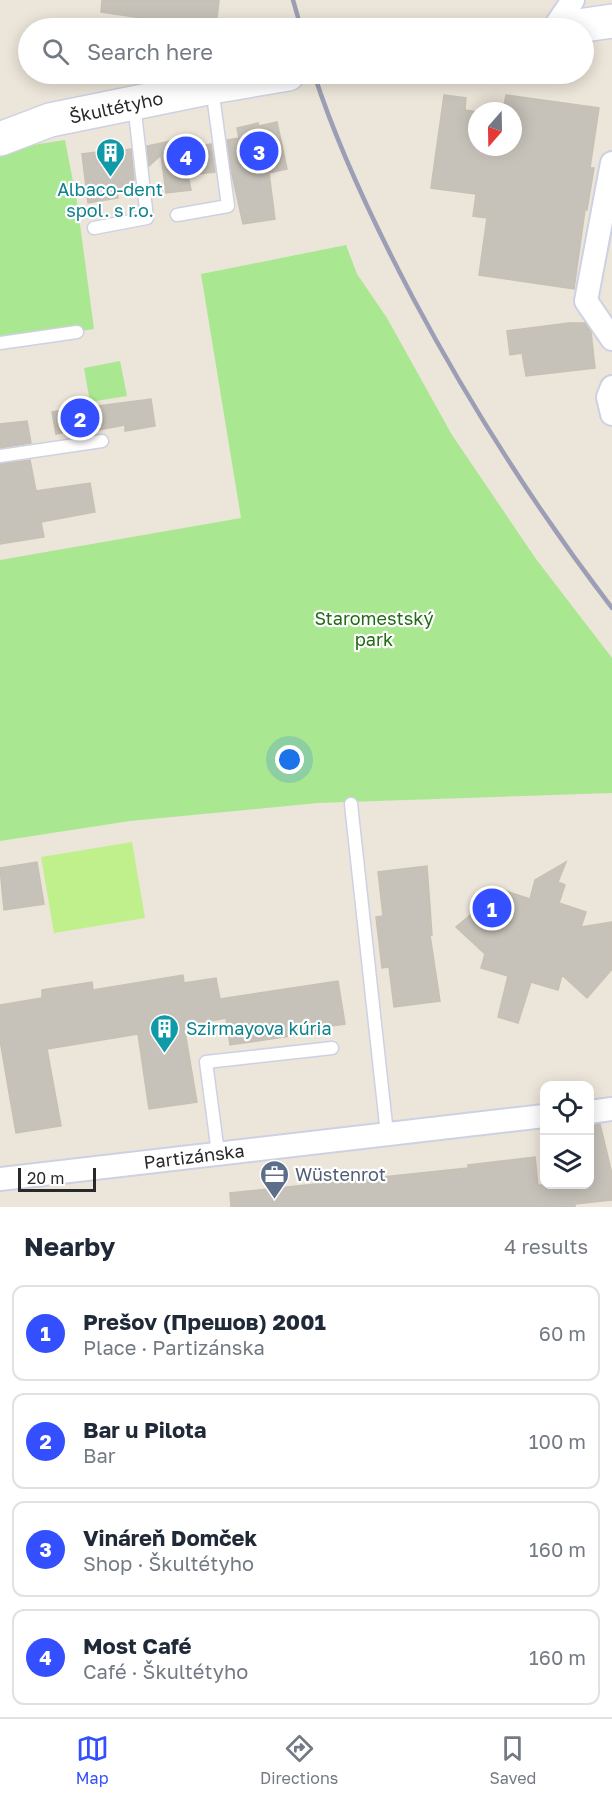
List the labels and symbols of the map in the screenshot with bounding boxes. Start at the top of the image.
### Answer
street label: Škultétyho [67,86,165,128]
north arrow [468,102,522,156]
pin: 3 [240,128,278,174]
pin: 4 [166,134,206,178]
building icon: Albaco-dent spol. s r.o. [94,136,126,178]
place label: Albaco-dent spol. s r.o. [57,178,163,221]
pin: 2 [60,396,100,440]
park label: Staromestský park [314,607,434,650]
your location [275,745,304,774]
pin: 1 [472,886,512,930]
building icon: Szirmayova kúria [149,1012,181,1054]
place label: Szirmayova kúria [186,1017,332,1039]
street label: Partizánska [142,1139,246,1173]
office icon: Wüstenrot [258,1158,290,1200]
place label: Wüstenrot [295,1163,386,1185]
scale bar [18,1165,96,1192]

